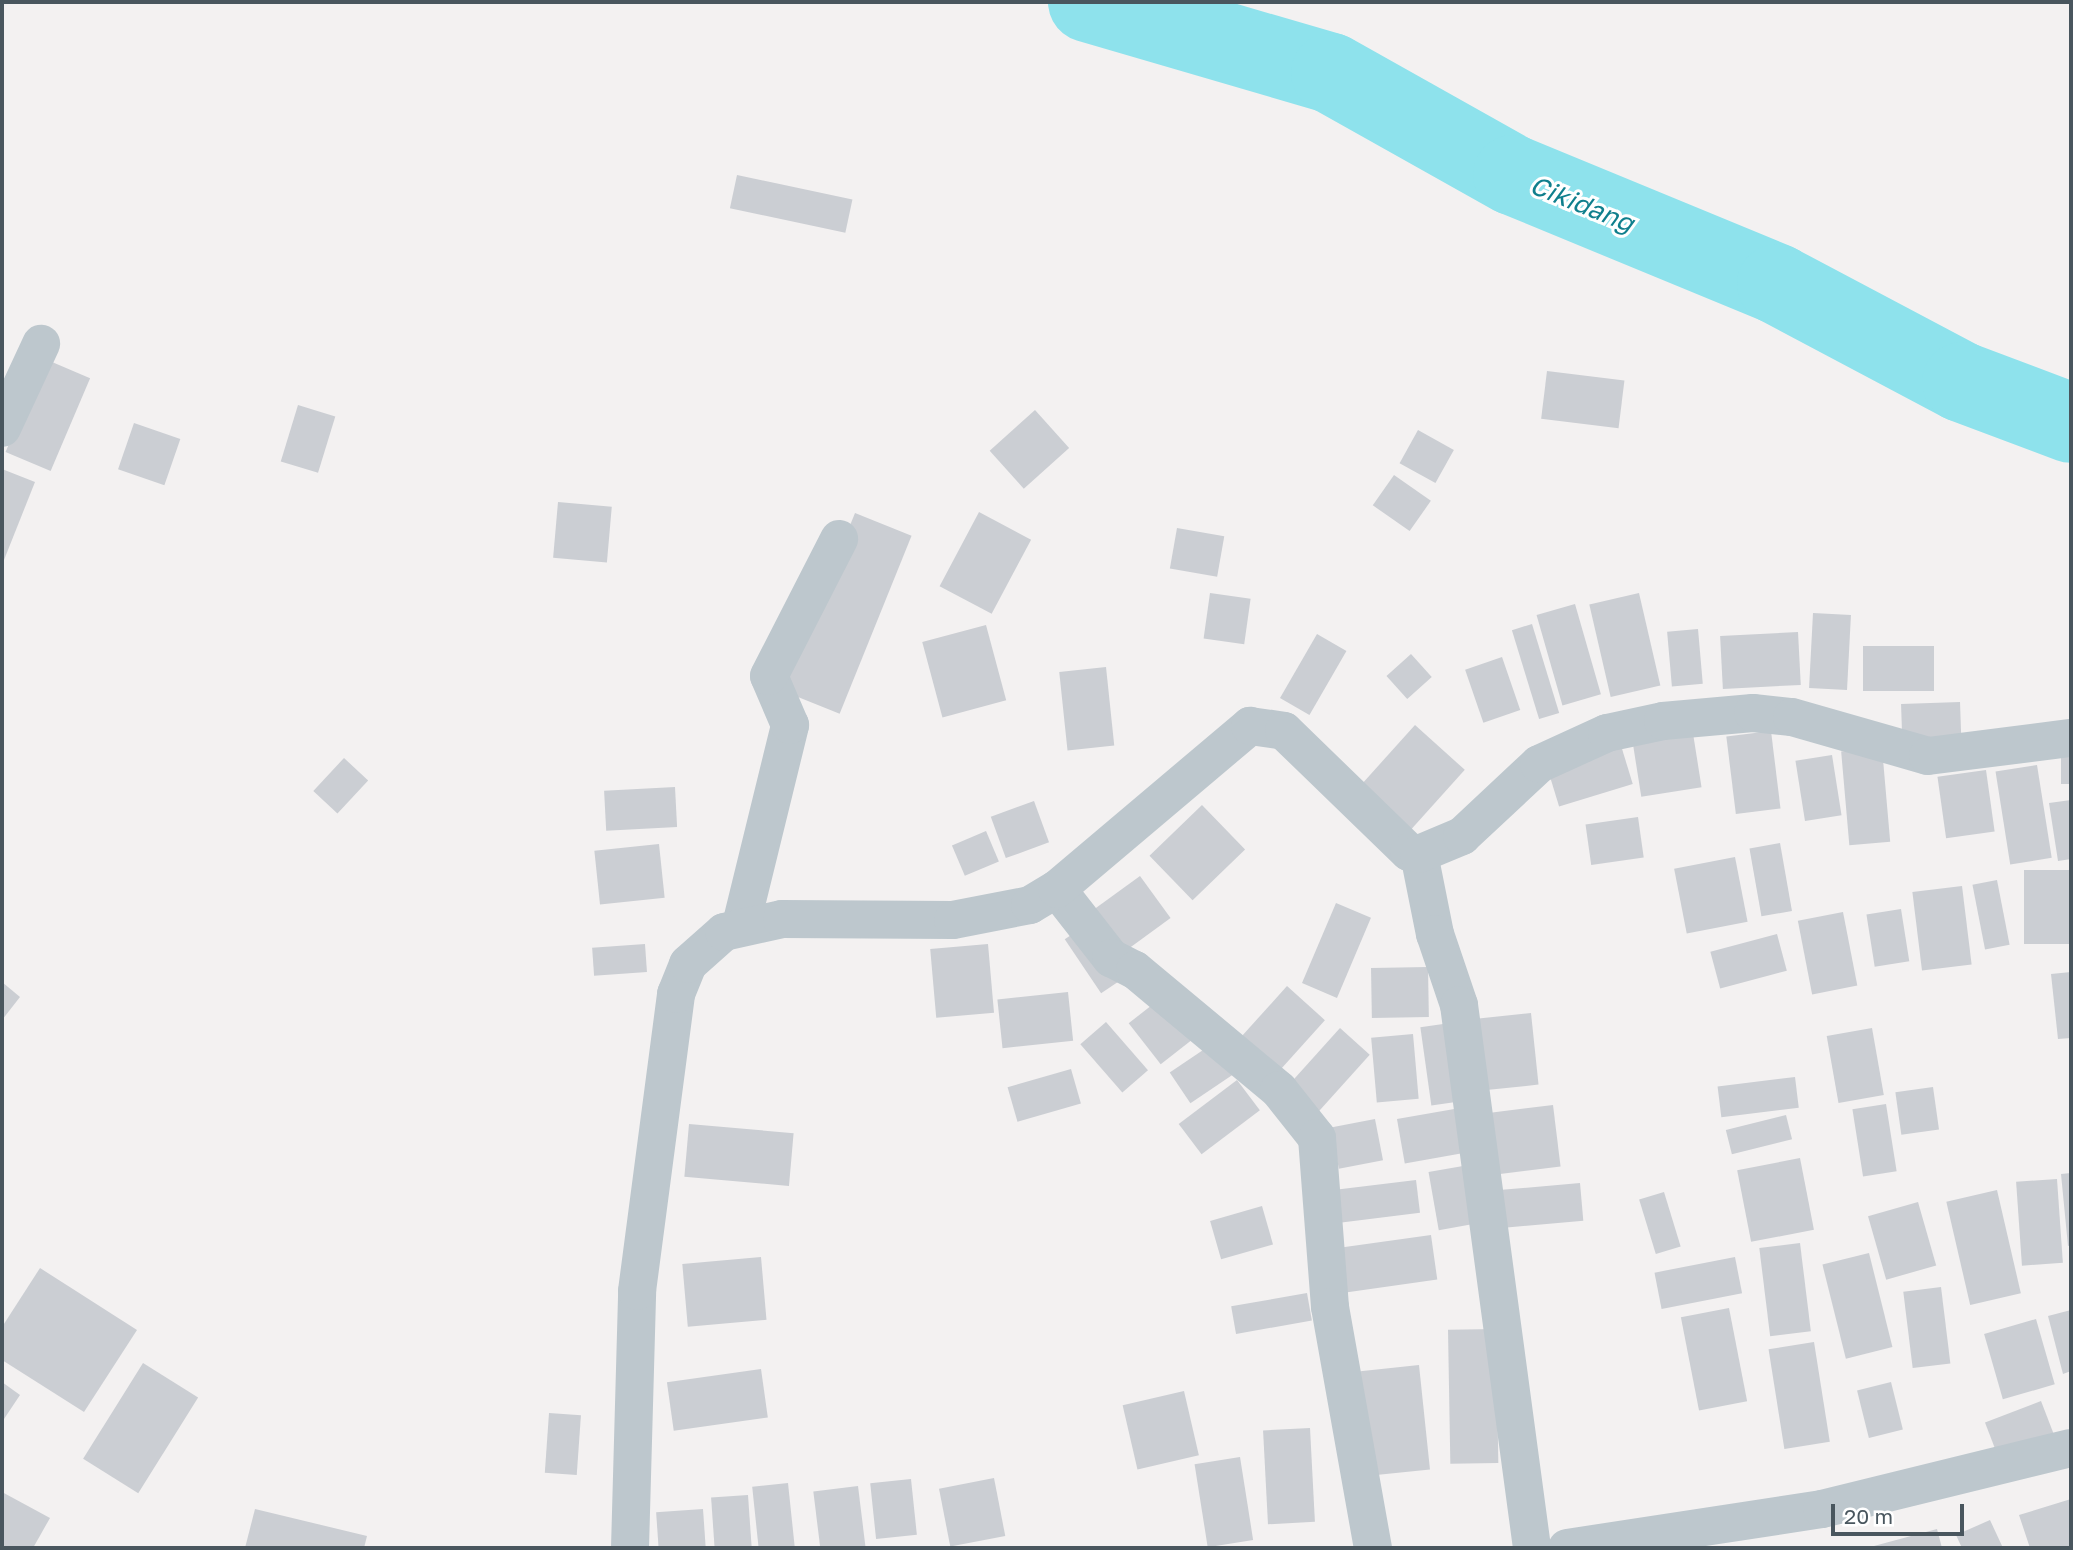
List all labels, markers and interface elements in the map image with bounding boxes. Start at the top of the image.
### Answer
water label: Cikidang [1526,169,1638,239]
scale bar [1835,1490,1968,1534]
text: 20 m [1844,1503,1893,1529]

